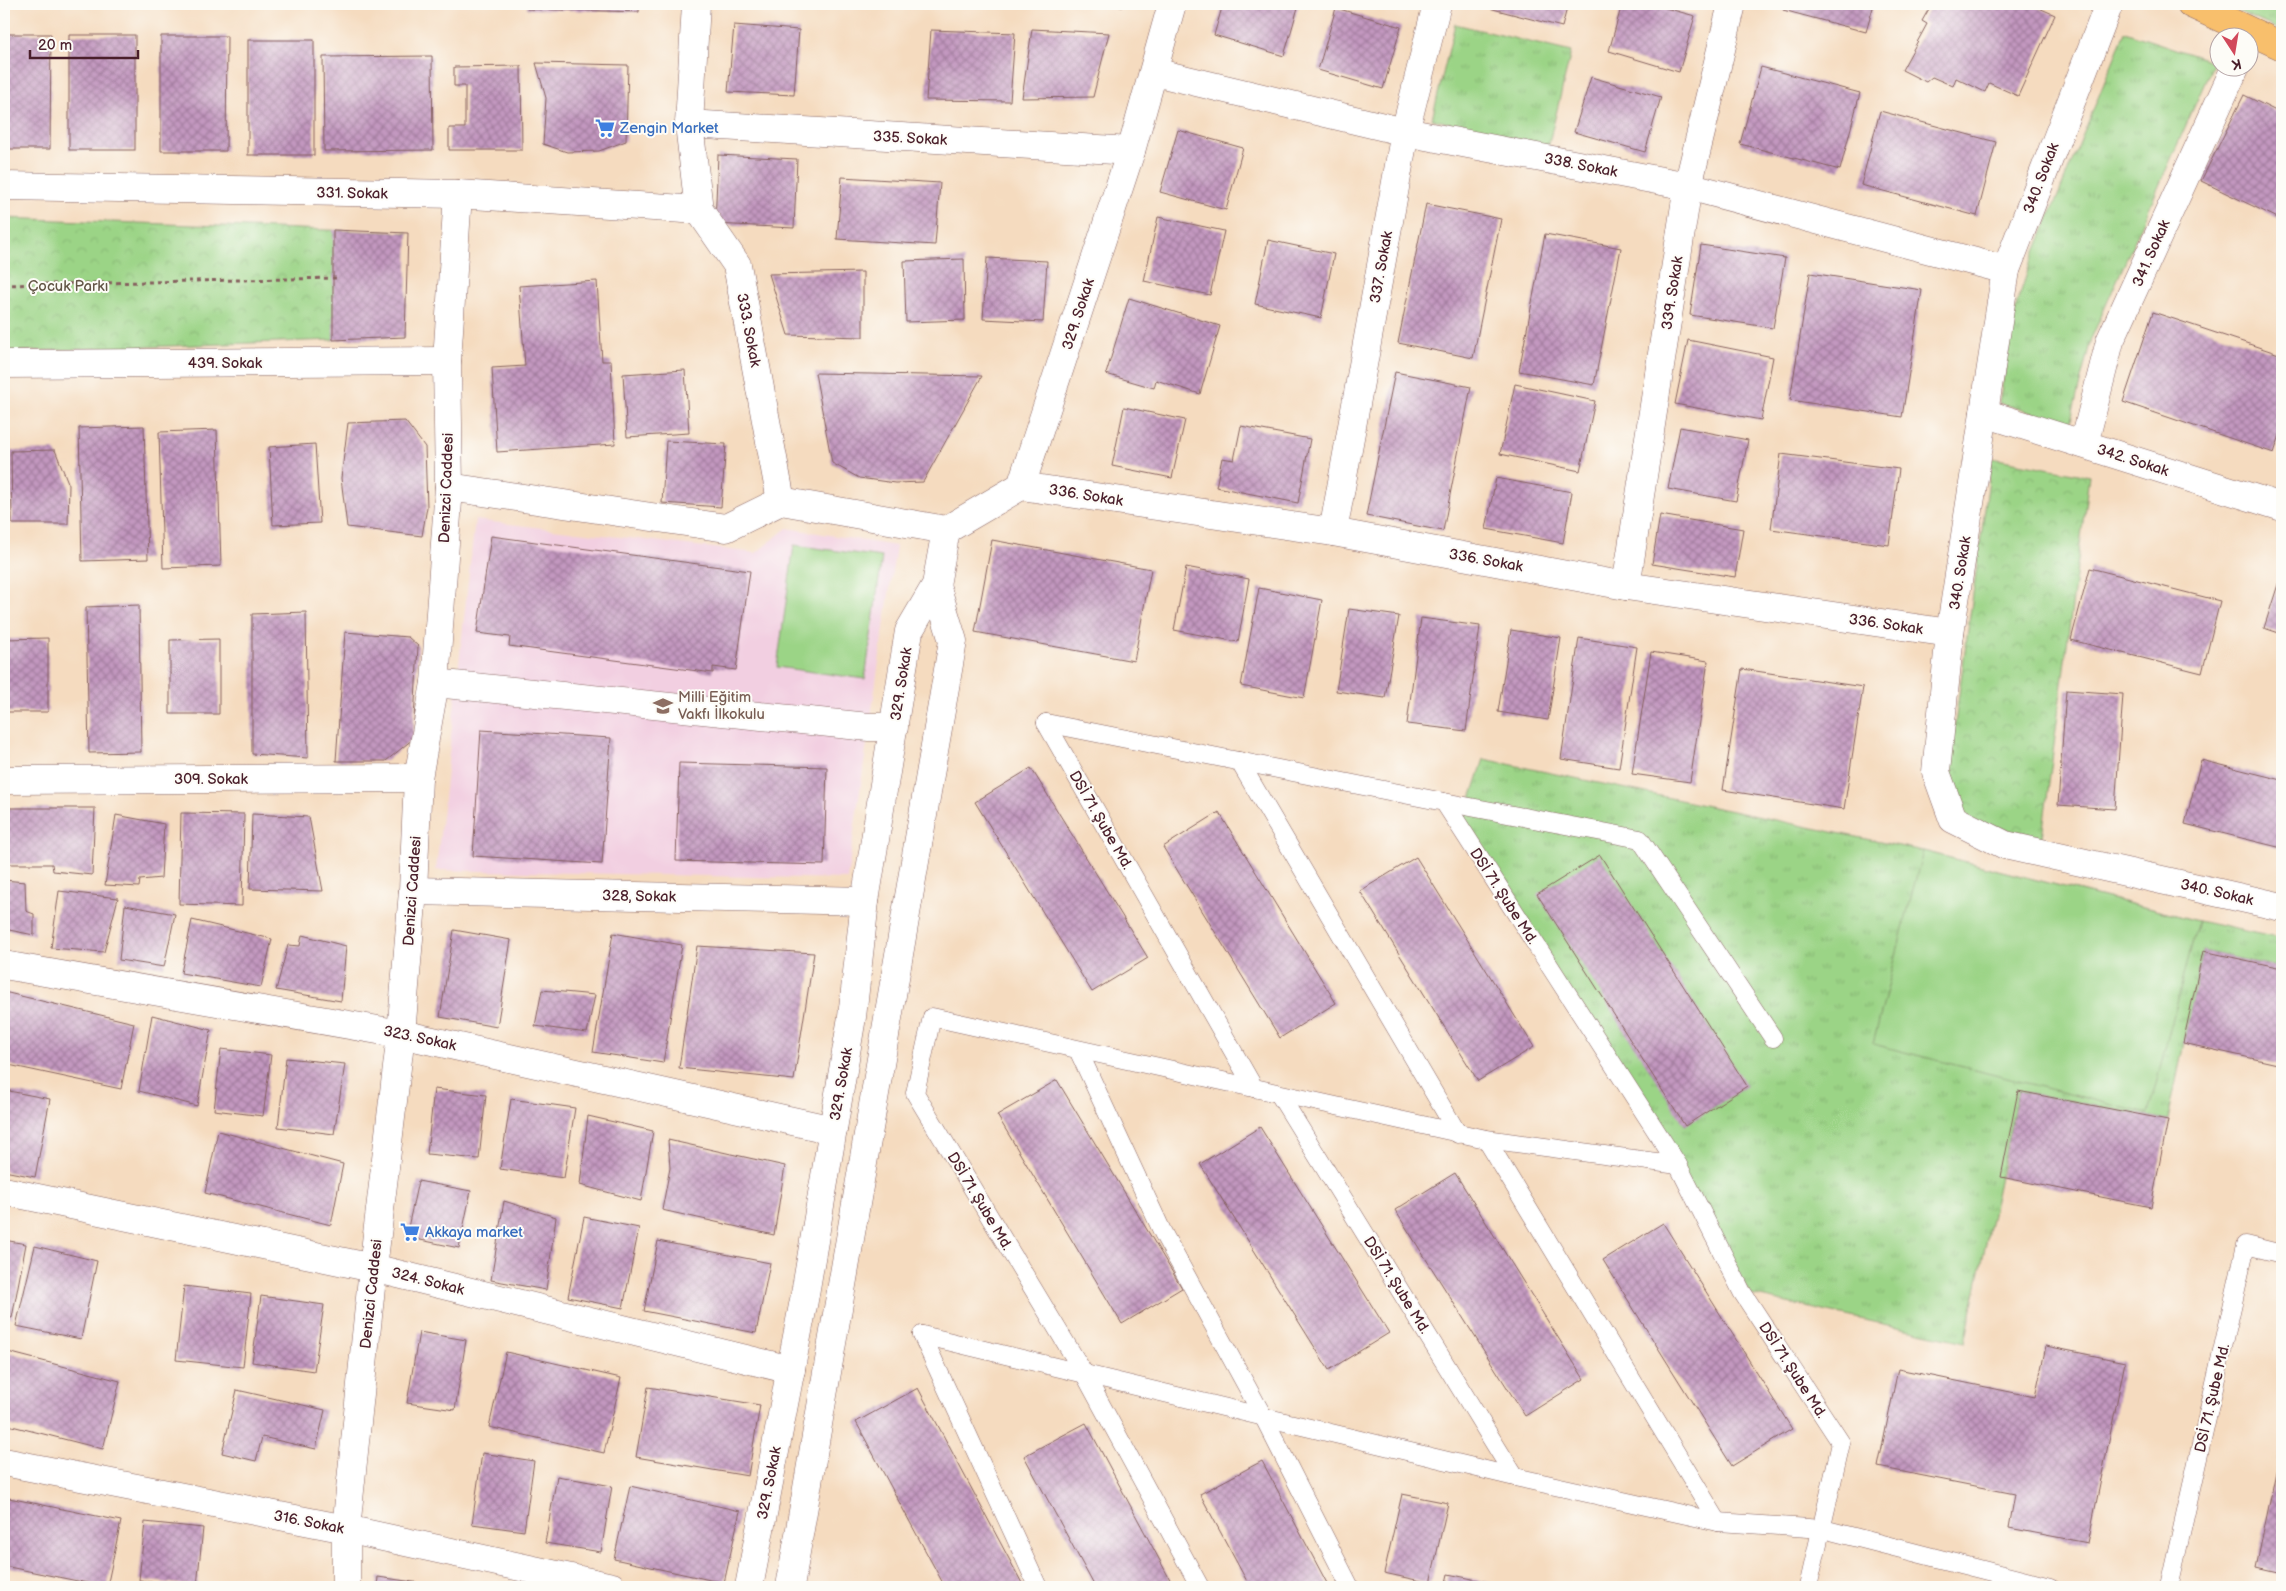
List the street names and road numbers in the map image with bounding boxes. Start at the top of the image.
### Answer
street label: 335. Sokak [872,127,948,150]
street label: 340. Sokak [2019,139,2064,216]
street label: 338. Sokak [1543,149,1620,182]
street label: 331. Sokak [316,183,389,204]
street label: 341. Sokak [2128,216,2175,290]
street label: 337. Sokak [1366,229,1397,305]
street label: 339. Sokak [1657,254,1688,331]
street label: 329. Sokak [1058,275,1099,352]
street label: 333. Sokak [732,292,765,369]
street label: 439. Sokak [188,354,263,373]
street label: Denizci Caddesi [435,433,458,543]
street label: 342. Sokak [2095,440,2172,481]
street label: 336. Sokak [1047,480,1125,511]
street label: 340. Sokak [1945,534,1976,611]
street label: 336. Sokak [1447,545,1525,576]
street label: 336. Sokak [1848,610,1925,639]
street label: 329. Sokak [886,645,917,722]
street label: DSİ 71. Şube Md. [1065,767,1137,873]
street label: 309. Sokak [174,770,249,789]
street label: Denizci Caddesi [399,835,426,947]
street label: DSİ 71. Şube Md. [1465,845,1542,948]
street label: 340. Sokak [2179,875,2256,910]
street label: 328, Sokak [602,886,677,907]
street label: 323. Sokak [382,1021,459,1056]
street label: 329. Sokak [826,1045,857,1122]
street label: DSİ 71. Şube Md. [943,1149,1016,1254]
street label: DSİ 71. Şube Md. [1359,1233,1434,1337]
street label: Denizci Caddesi [356,1238,387,1350]
street label: 324. Sokak [390,1263,467,1300]
street label: DSİ 71. Şube Md. [1754,1319,1831,1422]
street label: DSİ 71. Şube Md. [2191,1342,2234,1454]
street label: 329. Sokak [753,1444,786,1521]
street label: 316. Sokak [272,1506,346,1539]

